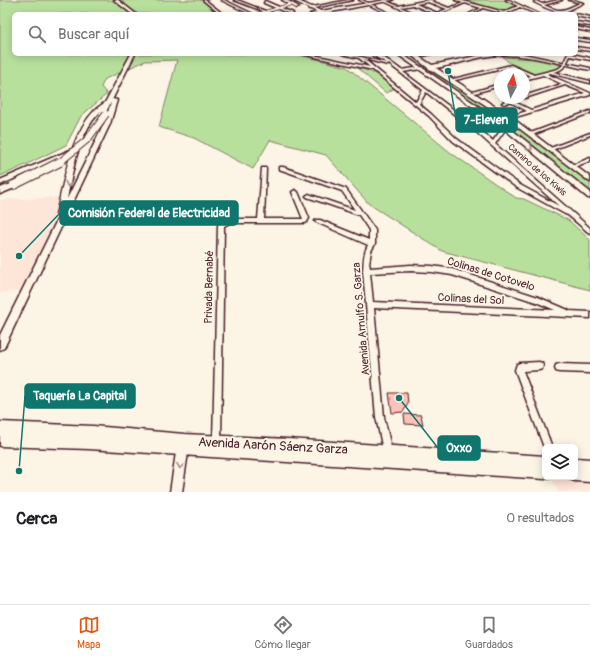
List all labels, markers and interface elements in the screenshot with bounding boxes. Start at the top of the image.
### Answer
search box [12,12,578,56]
icon: search [26,23,48,45]
text: Buscar aquí [58,25,130,44]
north arrow [494,68,530,104]
callout: 7-Eleven [456,108,517,132]
text: 7-Eleven [464,113,508,128]
street label: Camino de los Kiwis [506,142,568,198]
one-way arrow [526,143,533,150]
one-way arrow [64,181,72,187]
callout: Comisión Federal de Electricidad [60,201,238,225]
text: Comisión Federal de Electricidad [68,206,230,221]
street label: Privada Bernabé [202,250,216,324]
street label: Colinas de Cotovelo [446,254,537,294]
street label: Avenida Arnulfo S. Garza [350,262,372,376]
street label: Colinas del Sol [437,291,505,307]
callout: Taquería La Capital [25,384,135,408]
text: Taquería La Capital [32,389,127,404]
street label: Avenida Aarón Sáenz Garza [198,434,348,458]
callout: Oxxo [438,436,480,460]
text: Oxxo [446,441,473,456]
map controls [542,444,578,480]
button: layers [542,444,578,480]
one-way arrow [176,463,185,469]
text: Cerca [16,508,57,529]
text: 0 resultados [506,510,574,526]
tab: Mapa [77,614,100,651]
tab: Cómo llegar [255,614,311,651]
tab: Guardados [465,614,513,651]

